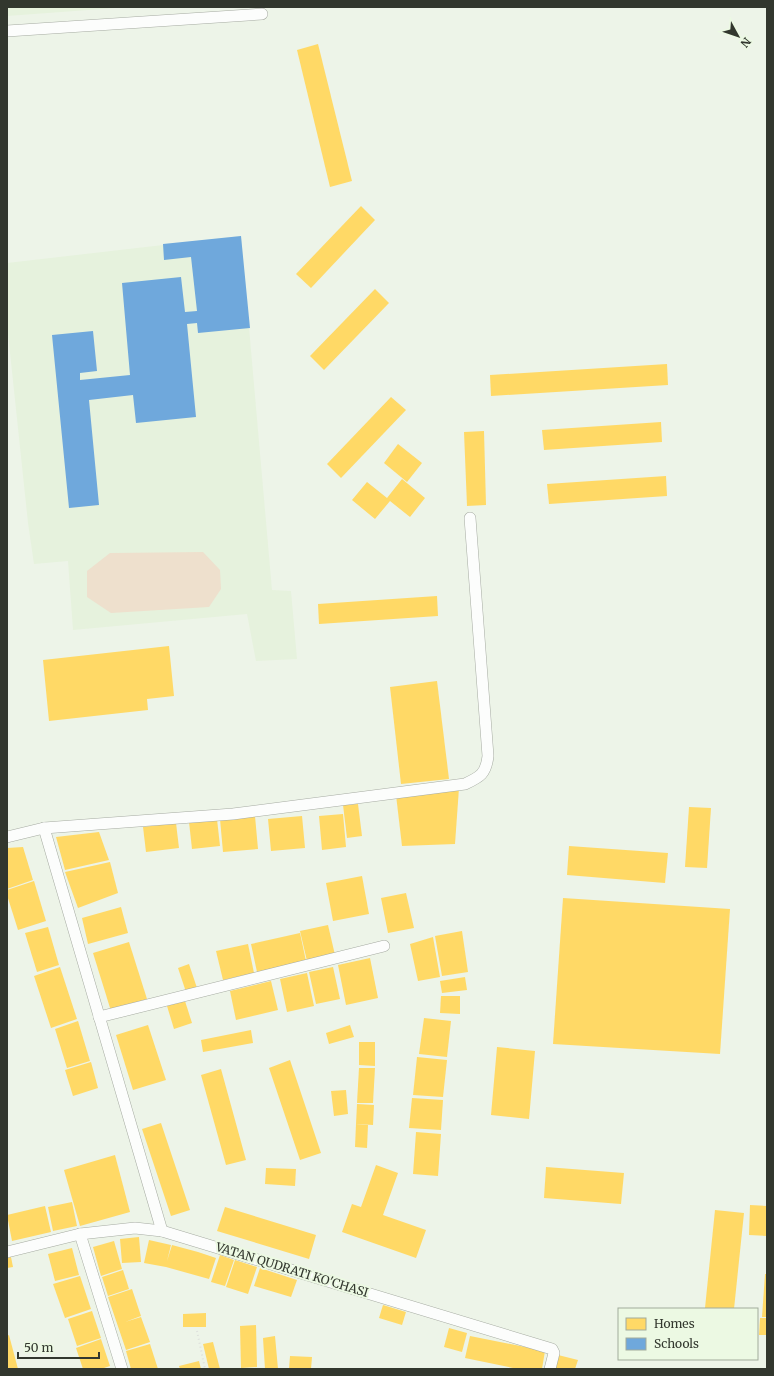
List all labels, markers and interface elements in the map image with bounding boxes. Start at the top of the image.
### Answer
north arrow [718,16,758,56]
text: N [737,35,754,50]
street label: VATAN QUDRATI KO'CHASI [213,1239,370,1300]
legend [618,1308,758,1360]
text: Homes [654,1316,695,1331]
scale bar [18,1334,99,1360]
text: Schools [654,1336,699,1351]
text: 50 m [24,1340,53,1355]

